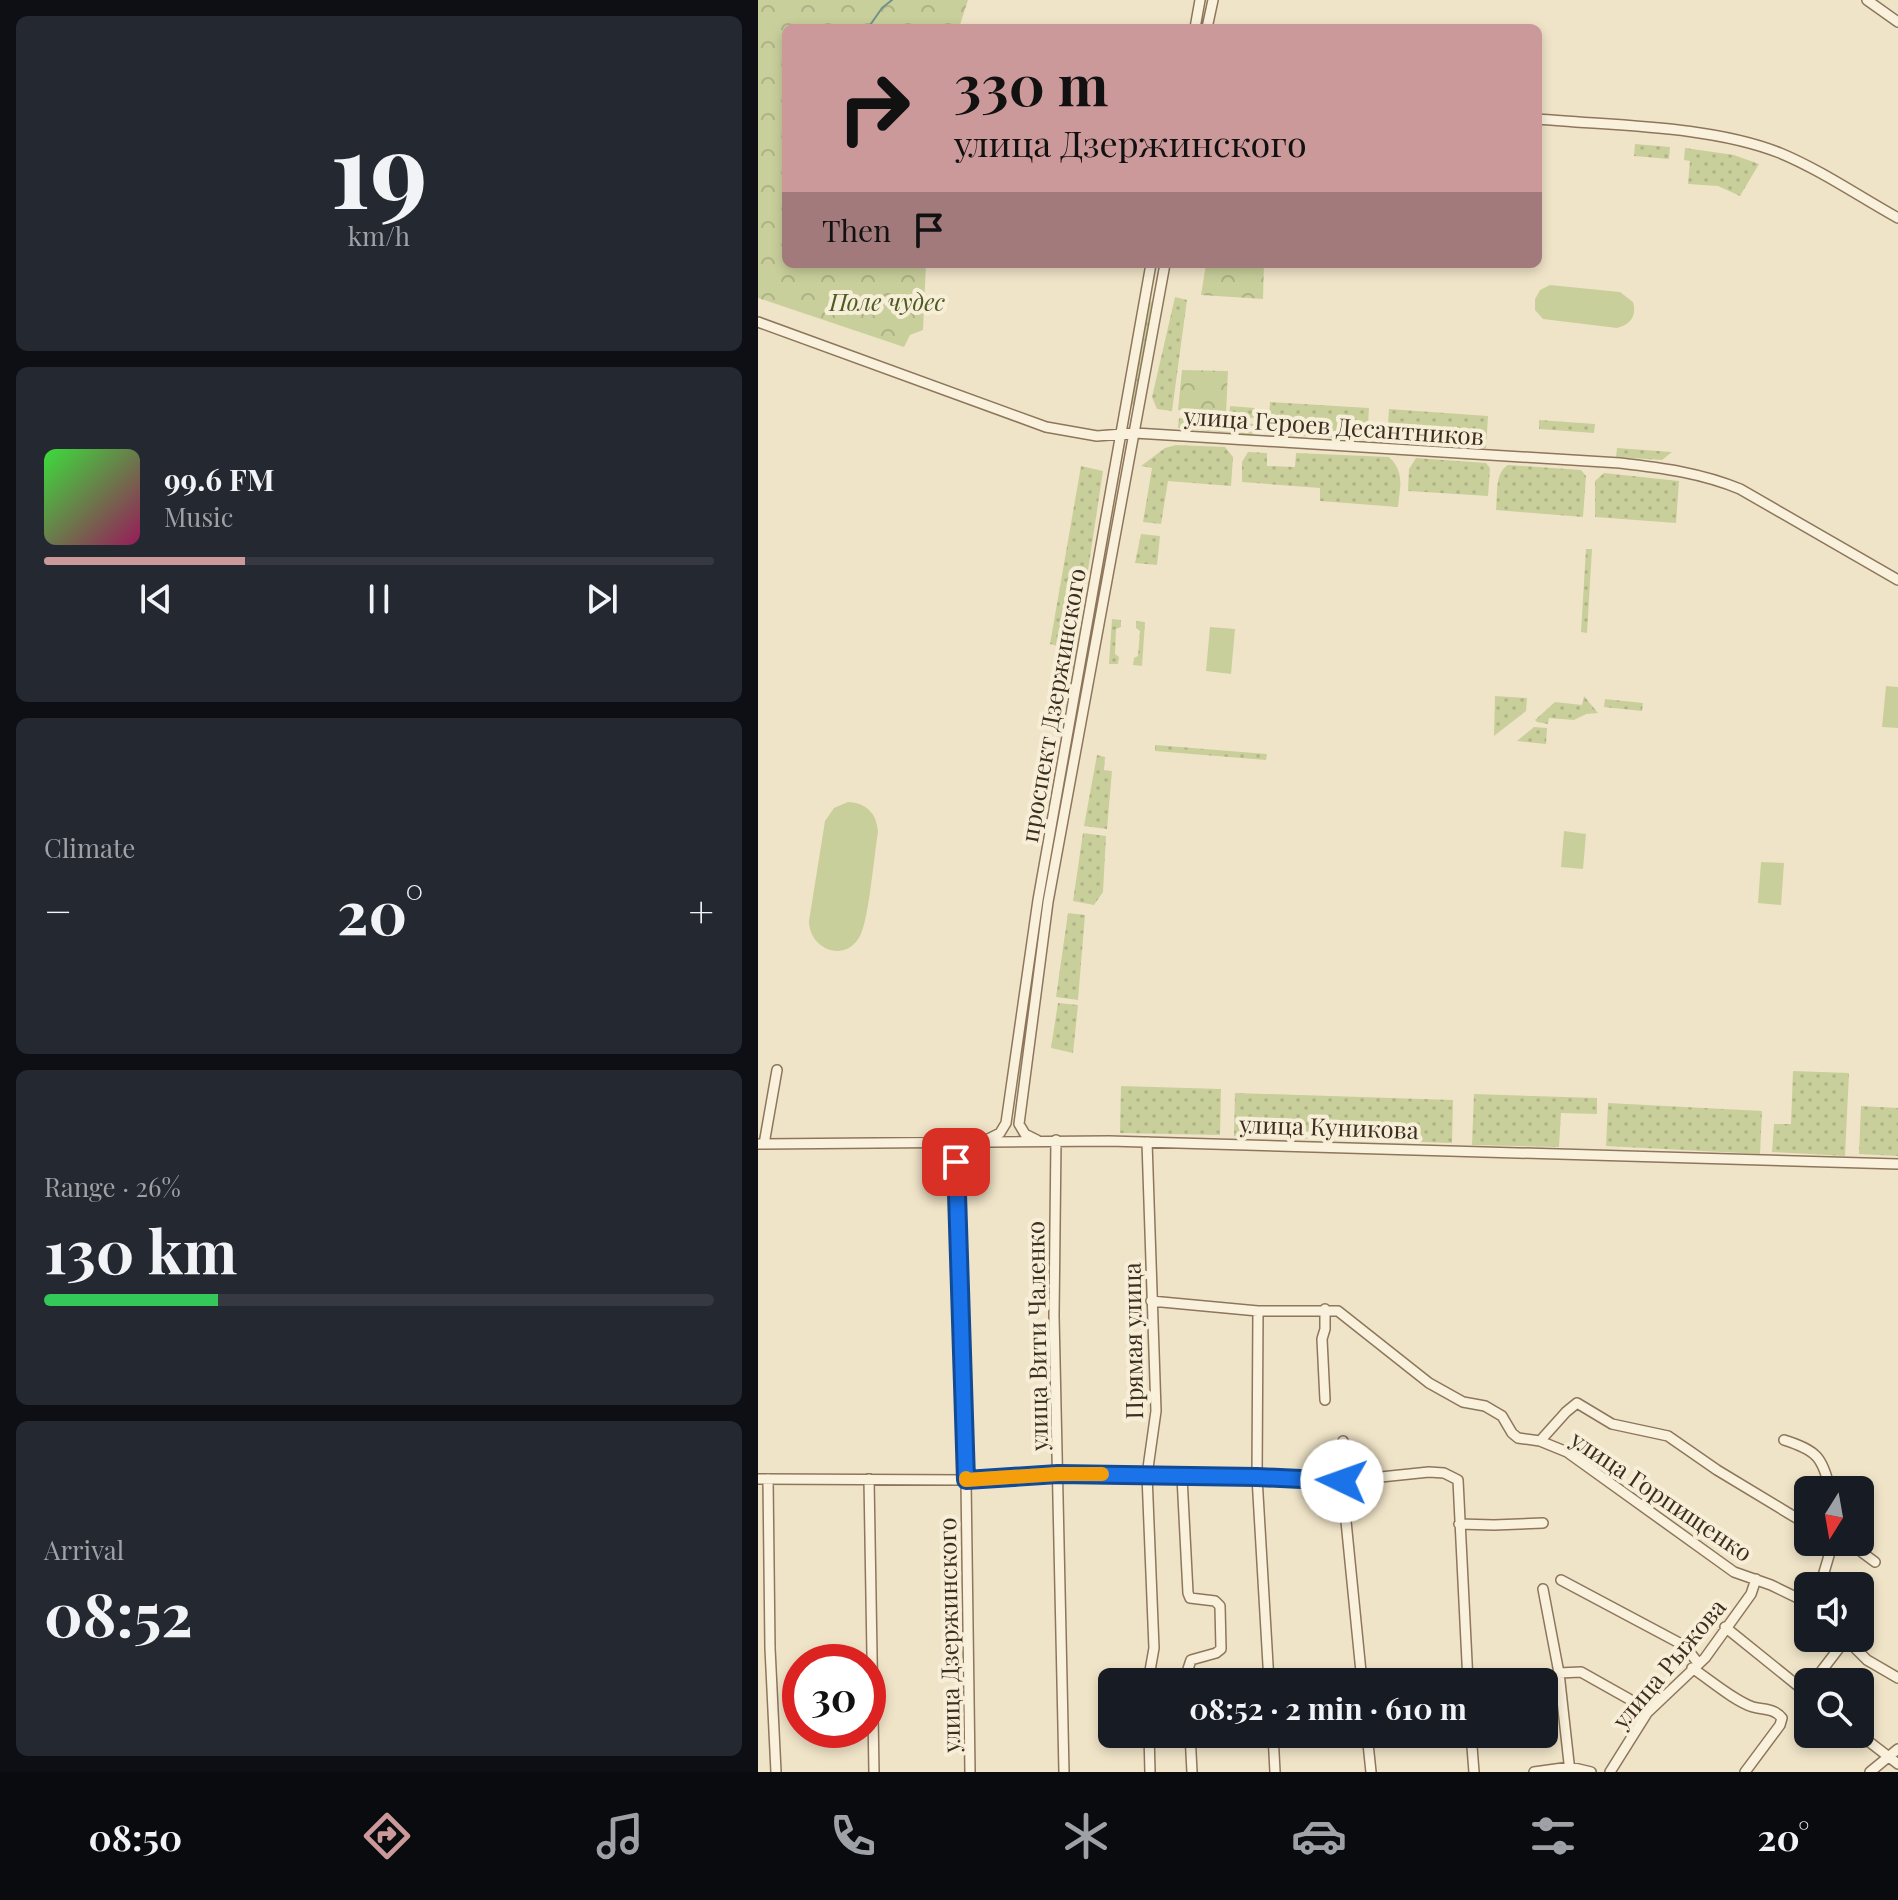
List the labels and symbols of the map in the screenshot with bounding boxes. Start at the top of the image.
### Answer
park label: Поле чудес [828,285,945,317]
street label: улица Героев Десантников [1182,398,1485,451]
street label: проспект Дзержинского [1012,566,1092,844]
street label: улица Куникова [1238,1107,1419,1145]
pin [922,1128,990,1196]
street label: улица Вити Чаленко [1018,1221,1054,1452]
street label: Прямая улица [1115,1262,1149,1420]
street label: улица Горпищенко [1564,1422,1759,1568]
position arrow [1300,1439,1384,1523]
north arrow [1794,1476,1874,1556]
street label: улица Дзержинского [930,1517,966,1754]
street label: улица Рыжова [1603,1591,1732,1736]
speed limit sign: 30 [782,1644,886,1748]

